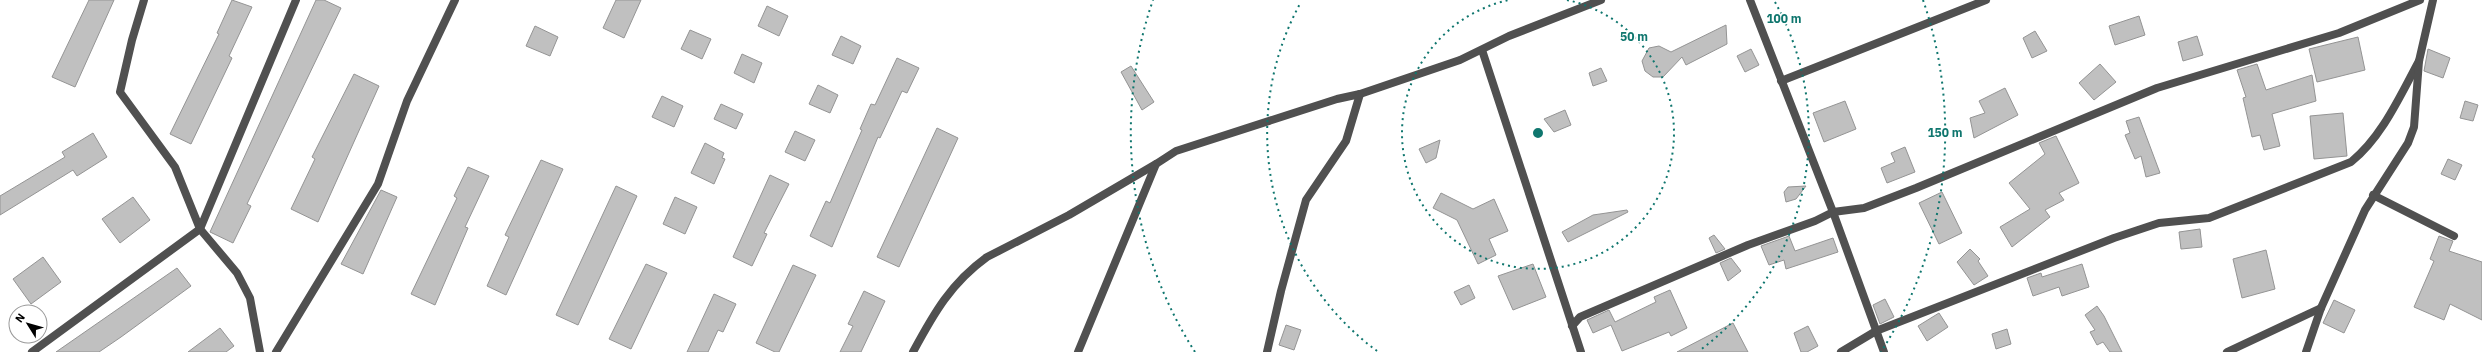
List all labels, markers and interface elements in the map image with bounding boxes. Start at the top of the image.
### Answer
text: 100 m [1766,11,1802,26]
text: 50 m [1620,29,1648,44]
text: 150 m [1927,125,1963,140]
centre of rings [1531,126,1545,140]
north arrow [8,304,48,344]
text: N [12,311,28,325]

